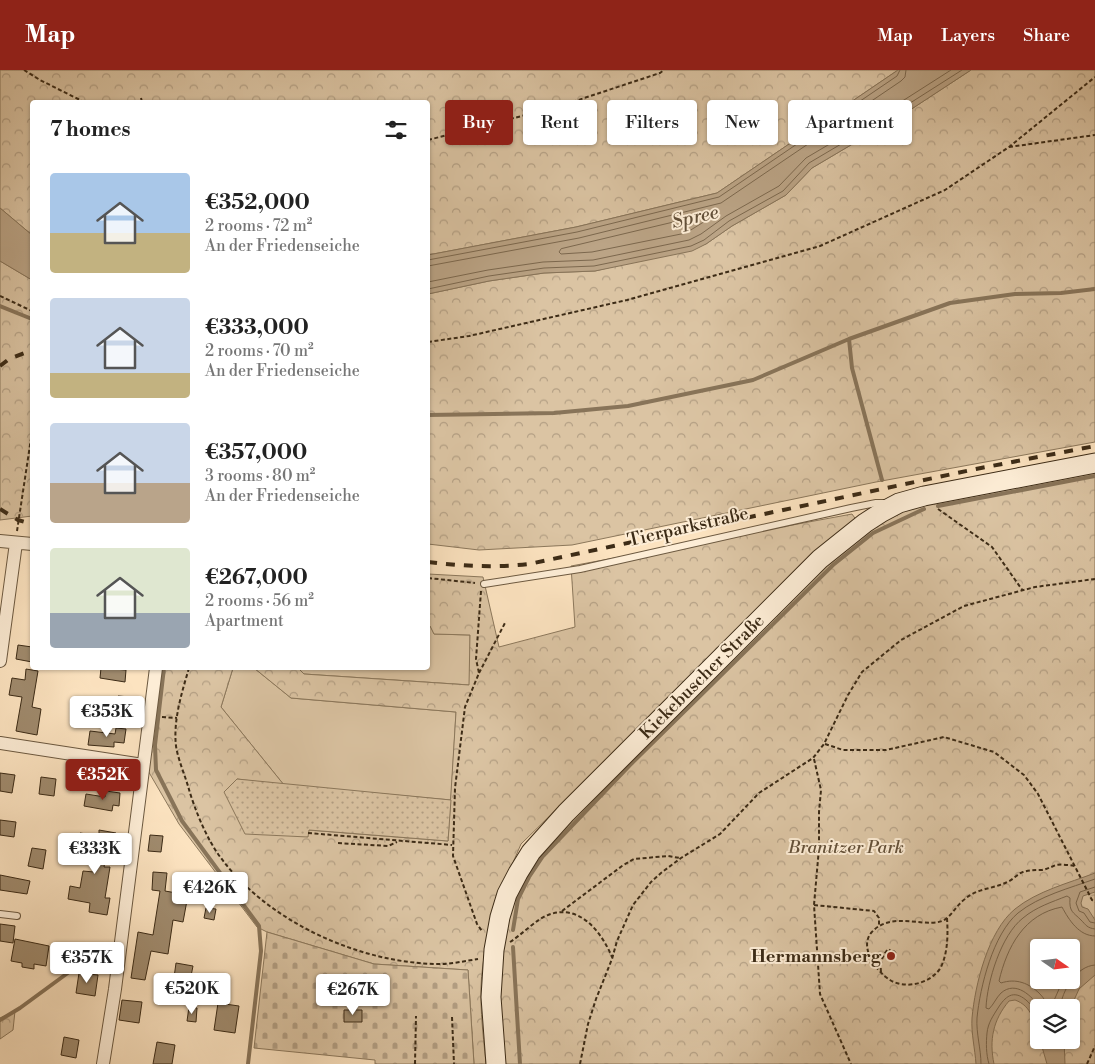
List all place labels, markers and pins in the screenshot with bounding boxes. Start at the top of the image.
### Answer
pin: €353K [72,696,142,738]
pin: €352K [68,758,138,801]
pin: €333K [60,832,130,875]
pin: €426K [175,872,245,914]
pin: €357K [52,942,122,984]
place label: Hermannsberg [751,945,882,968]
marker: Hermannsberg [885,950,897,962]
pin: €520K [157,972,227,1015]
pin: €267K [318,974,388,1016]

